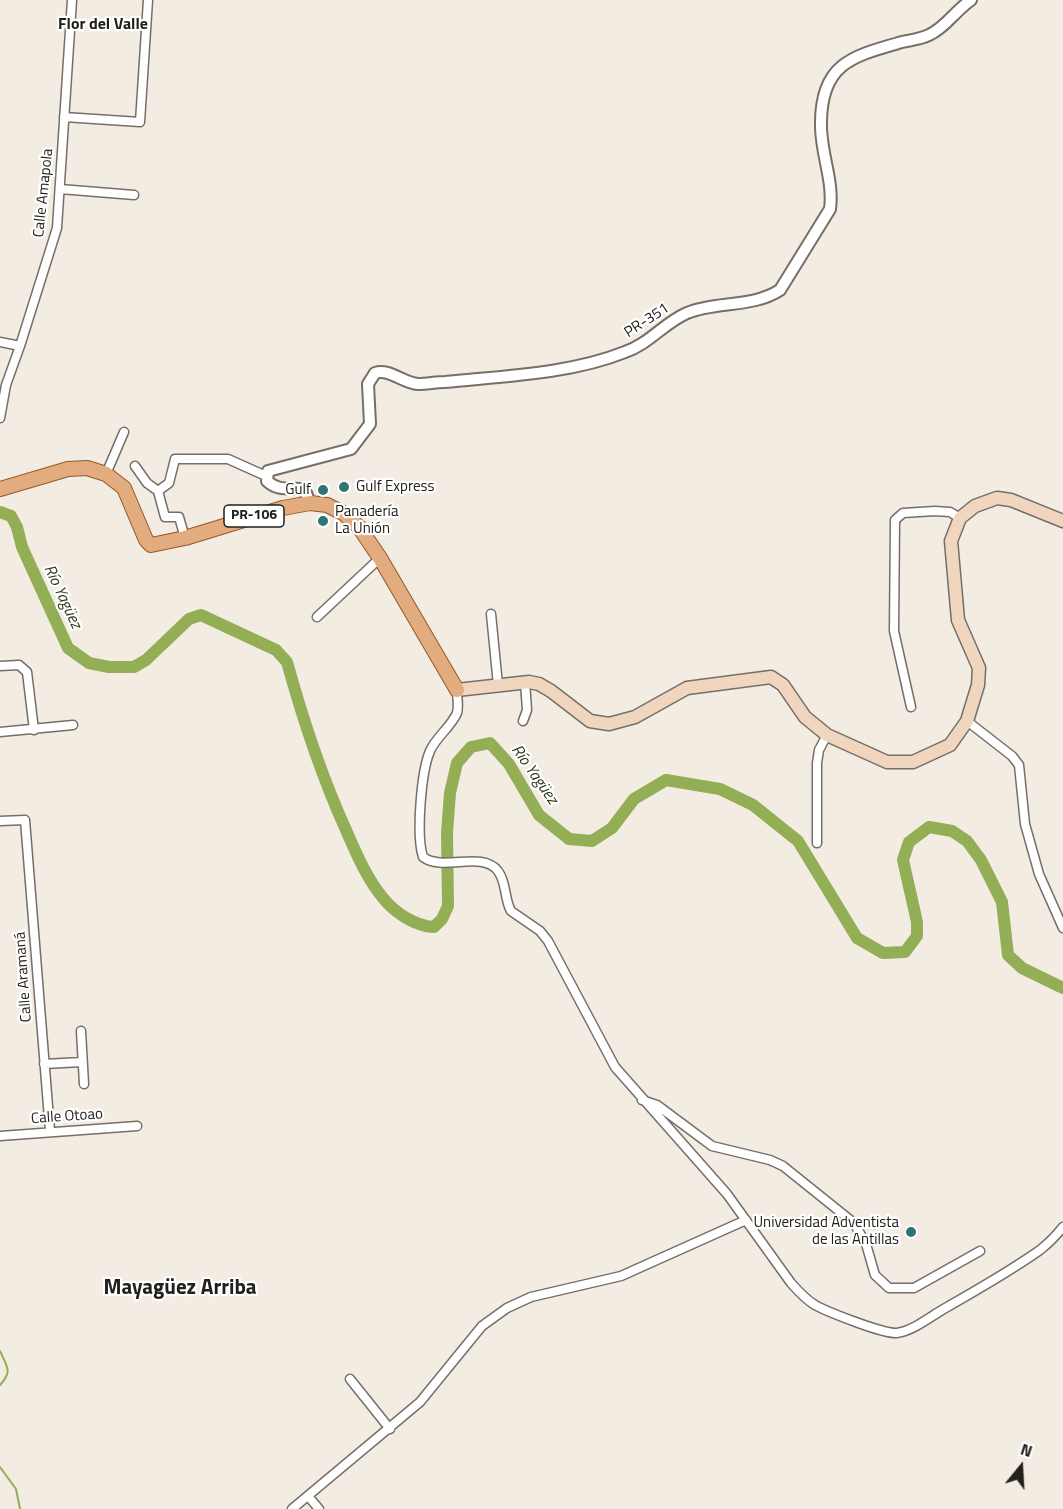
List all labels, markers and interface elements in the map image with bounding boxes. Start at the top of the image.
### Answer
district label: Flor del Valle [58,15,148,35]
street label: Calle Amapola [30,148,58,238]
street label: PR-351 [621,300,673,342]
place label: Gulf Express [356,478,434,496]
marker: Gulf Express [337,480,351,494]
place label: Gulf [285,481,311,499]
marker: Gulf [316,483,330,497]
place label: Panadería La Unión [335,503,398,538]
road number: PR-106 [224,505,284,527]
marker: Panadería La Unión [316,514,330,528]
water label: Río Yagüez [39,562,85,632]
water label: Río Yagüez [507,742,561,808]
street label: Calle Aramaná [12,931,36,1023]
street label: Calle Otoao [30,1106,104,1128]
place label: Universidad Adventista de las Antillas [753,1214,899,1249]
marker: Universidad Adventista de las Antillas [904,1225,918,1239]
district label: Mayagüez Arriba [103,1276,257,1302]
north arrow [991,1437,1051,1497]
text: N [1018,1437,1036,1463]

